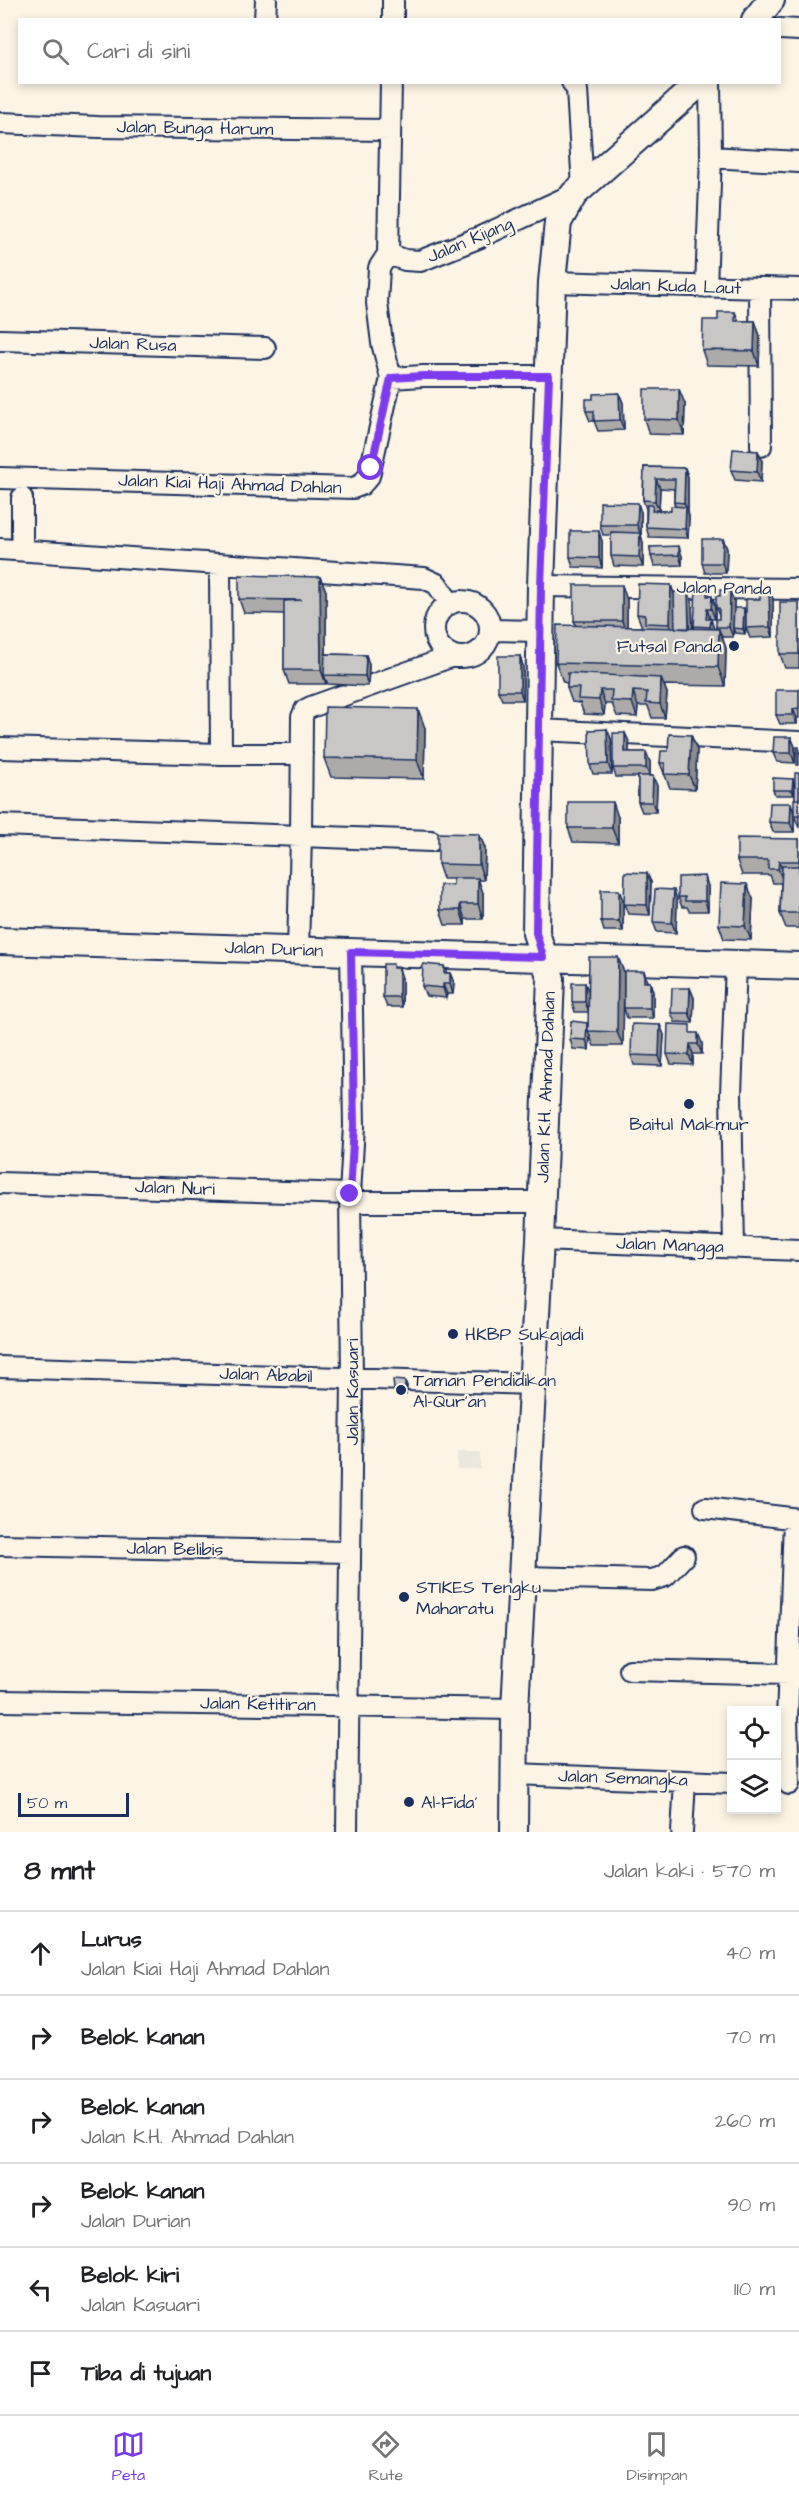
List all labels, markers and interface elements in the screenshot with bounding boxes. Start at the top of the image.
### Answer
search box [18,18,781,84]
icon: search [39,35,72,68]
text: Cari di sini [87,36,190,67]
street label: Jalan Bunga Harum [116,114,274,143]
street label: Jalan Kijang [423,211,517,270]
street label: Jalan Kuda Laut [610,271,742,301]
street label: Jalan Rusa [89,330,177,358]
route start [357,454,383,480]
street label: Jalan Kiai Haji Ahmad Dahlan [118,468,342,500]
street label: Jalan Panda [676,575,772,601]
place label: Futsal Panda [617,634,722,659]
marker: Futsal Panda [727,639,741,653]
street label: Jalan Durian [224,935,324,963]
street label: Jalan K.H. Ahmad Dahlan [530,991,562,1183]
marker: Baitul Makmur [682,1097,696,1111]
place label: Baitul Makmur [629,1112,749,1137]
street label: Jalan Nuri [135,1174,216,1202]
route end [336,1180,362,1206]
street label: Jalan Mangga [616,1231,724,1260]
place label: HKBP Sukajadi [465,1322,584,1347]
marker: HKBP Sukajadi [446,1327,460,1341]
street label: Jalan Kasuari [340,1338,365,1445]
street label: Jalan Ababil [219,1361,313,1389]
place label: Taman Pendidikan Al-Qur'an [413,1368,556,1414]
marker: Taman Pendidikan Al-Qur'an [394,1383,408,1397]
street label: Jalan Belibis [126,1536,224,1562]
place label: STIKES Tengku Maharatu [416,1575,541,1621]
marker: STIKES Tengku Maharatu [397,1590,411,1604]
street label: Jalan Ketitiran [200,1690,316,1718]
map controls [727,1706,781,1814]
button: locate [727,1706,781,1760]
button: layers [727,1760,781,1814]
street label: Jalan Semangka [558,1763,688,1794]
scale bar [18,1790,129,1818]
place label: Al-Fida' [421,1790,478,1815]
text: 50 m [27,1792,67,1814]
marker: Al-Fida' [402,1795,416,1809]
text: 8 mnt [24,1853,95,1889]
text: Jalan kaki · 570 m [604,1857,775,1885]
text: Lurus [81,1924,142,1955]
icon: ahead [24,1937,57,1970]
text: 40 m [725,1939,775,1967]
text: Jalan Kiai Haji Ahmad Dahlan [81,1955,329,1983]
icon: right [24,2021,57,2054]
text: Belok kanan [81,2022,205,2053]
text: 70 m [727,2023,775,2051]
text: Belok kanan [81,2092,205,2123]
icon: right [24,2105,57,2138]
text: 260 m [715,2107,775,2135]
text: Jalan K.H. Ahmad Dahlan [81,2123,294,2151]
text: Belok kanan [81,2176,205,2207]
icon: right [24,2189,57,2222]
text: 90 m [727,2191,775,2219]
text: Jalan Durian [81,2207,190,2235]
text: Belok kiri [81,2260,179,2291]
icon: left [24,2273,57,2306]
text: 110 m [734,2275,775,2303]
text: Jalan Kasuari [81,2291,200,2319]
icon: arrive [24,2357,57,2390]
text: Tiba di tujuan [81,2358,211,2389]
tab: Peta [112,2428,145,2486]
tab: Rute [369,2428,403,2486]
tab: Disimpan [627,2428,687,2486]

